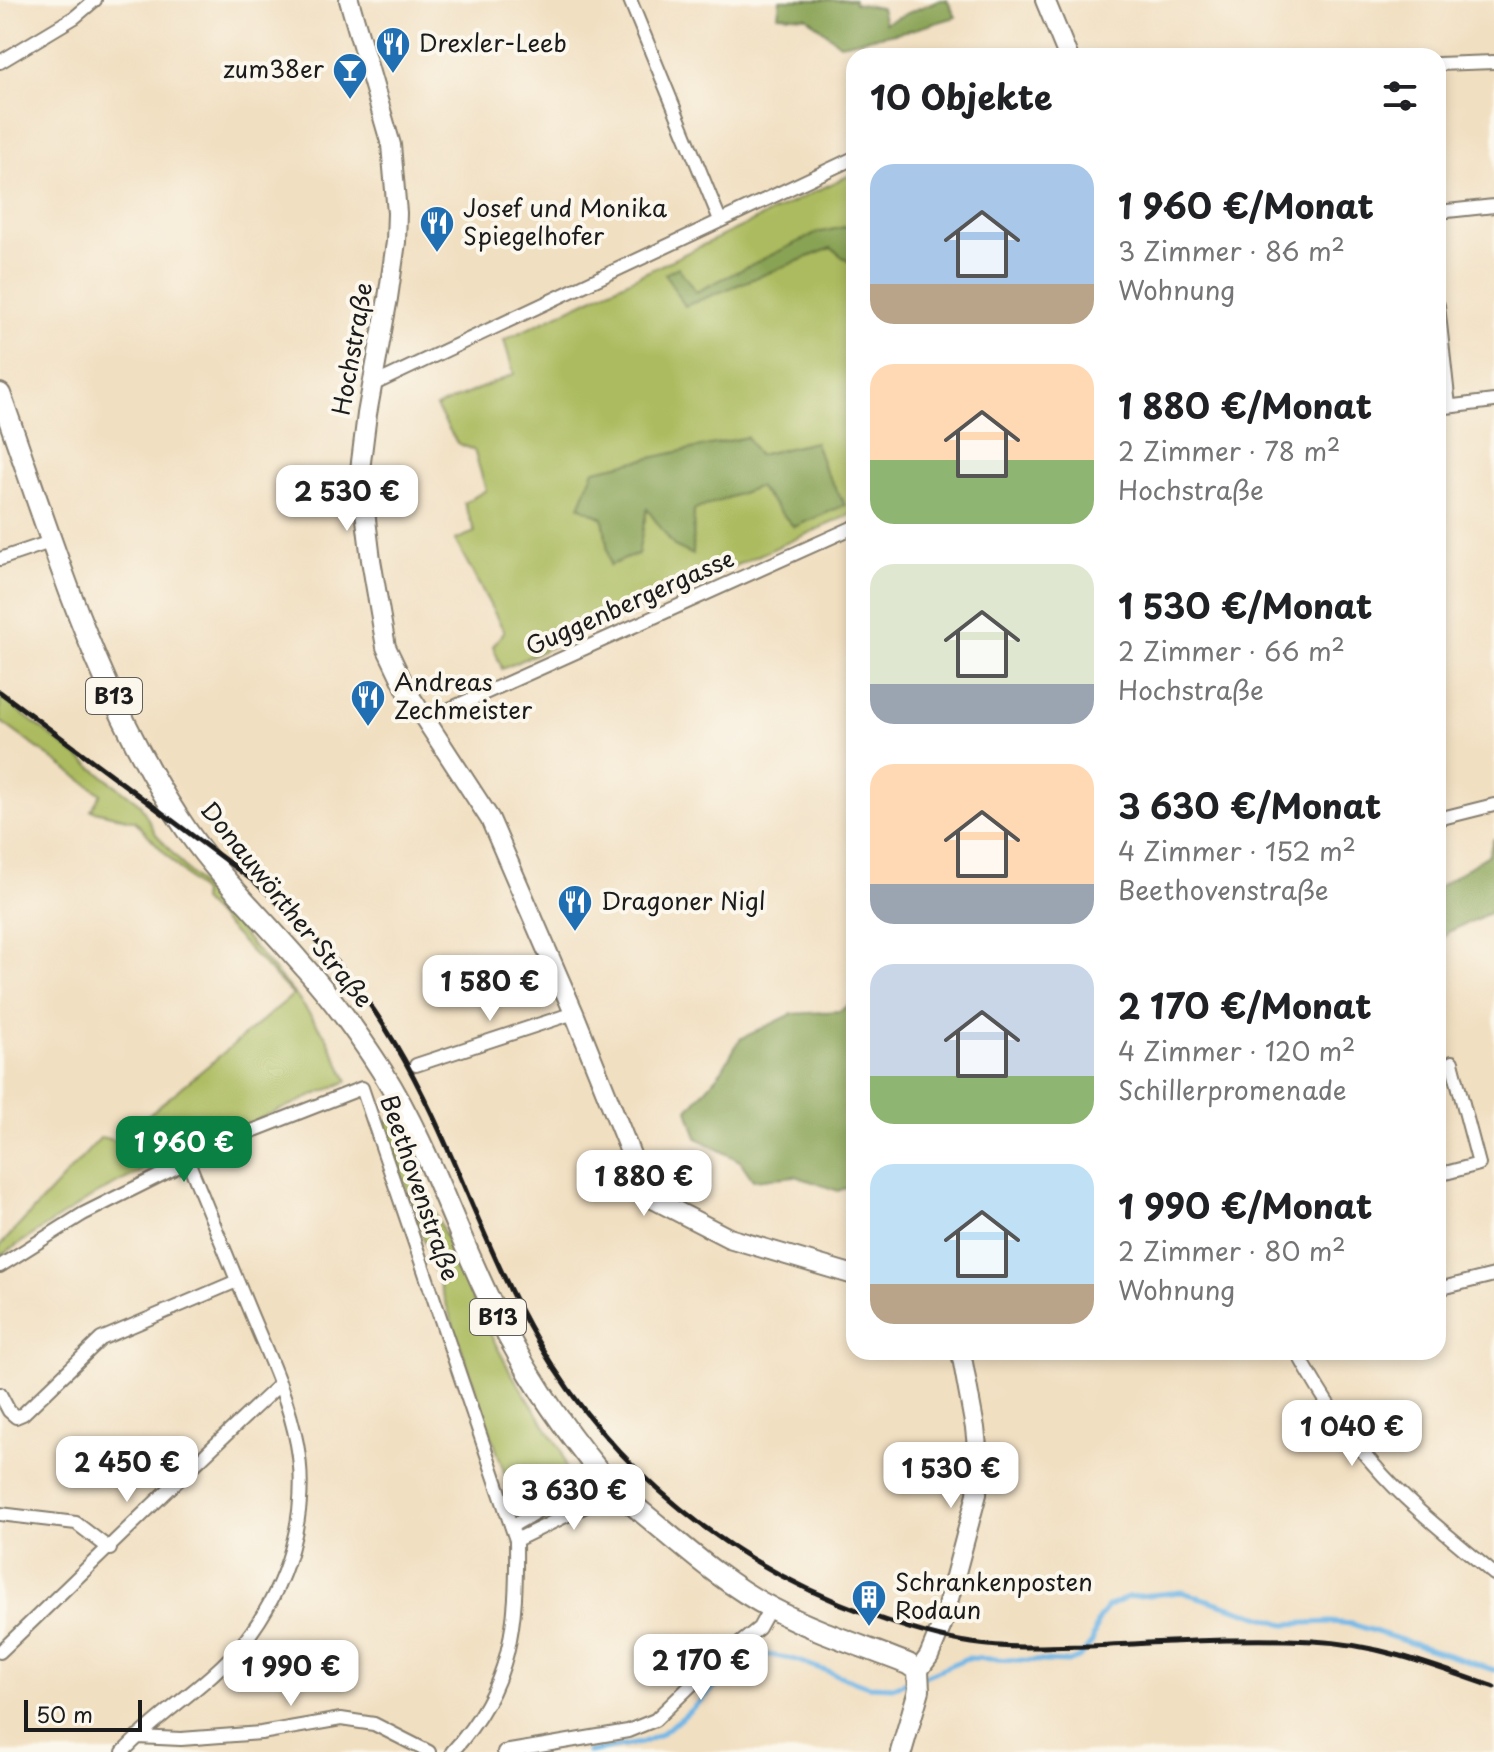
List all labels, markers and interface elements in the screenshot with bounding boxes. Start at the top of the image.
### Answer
place label: Drexler-Leeb [419,24,567,60]
restaurant icon: Drexler-Leeb [374,25,412,75]
place label: zum38er [223,50,325,86]
bar icon: zum38er [331,51,369,101]
text: 10 Objekte [870,70,1053,122]
icon: filters [1378,74,1422,118]
text: 1 960 €/Monat [1118,179,1374,231]
place label: Josef und Monika Spiegelhofer [463,189,667,253]
icon: home [934,196,1030,292]
restaurant icon: Josef und Monika Spiegelhofer [418,204,456,254]
text: 3 Zimmer · 86 m² [1118,231,1345,270]
text: Wohnung [1118,270,1235,309]
street label: Hochstraße [322,279,380,418]
text: 1 880 €/Monat [1118,379,1372,431]
icon: home [934,396,1030,492]
text: 2 Zimmer · 78 m² [1118,431,1340,470]
pin: 2 530 € [273,465,421,533]
text: Hochstraße [1118,470,1264,509]
text: 2 530 € [294,471,400,510]
street label: Guggenbergergasse [519,539,739,663]
text: 1 530 €/Monat [1118,579,1372,631]
icon: home [934,596,1030,692]
text: 2 Zimmer · 66 m² [1118,631,1345,670]
place label: Andreas Zechmeister [394,663,533,727]
text: Hochstraße [1118,670,1264,709]
road number: B13 [86,678,142,714]
restaurant icon: Andreas Zechmeister [349,678,387,728]
text: 3 630 €/Monat [1118,779,1381,831]
street label: Donauwörther Straße [193,793,382,1015]
icon: home [934,796,1030,892]
text: 4 Zimmer · 152 m² [1118,831,1356,870]
text: Beethovenstraße [1118,870,1329,909]
place label: Dragoner Nigl [601,882,766,918]
restaurant icon: Dragoner Nigl [556,883,594,933]
pin: 1 580 € [416,955,564,1023]
text: 1 580 € [441,961,539,1000]
text: 2 170 €/Monat [1118,979,1372,1031]
icon: home [934,996,1030,1092]
text: 4 Zimmer · 120 m² [1118,1031,1355,1070]
text: Schillerpromenade [1118,1070,1347,1109]
street label: Beethovenstraße [372,1090,470,1285]
pin: 1 960 € [110,1116,258,1184]
text: 1 960 € [134,1122,234,1161]
pin: 1 880 € [570,1150,718,1218]
text: 1 880 € [595,1156,693,1195]
text: 1 990 €/Monat [1118,1179,1372,1231]
icon: home [934,1196,1030,1292]
text: 2 Zimmer · 80 m² [1118,1231,1346,1270]
text: Wohnung [1118,1270,1235,1309]
road number: B13 [470,1299,526,1335]
pin: 1 040 € [1278,1400,1426,1468]
text: 1 040 € [1300,1406,1404,1445]
pin: 2 450 € [53,1436,201,1504]
text: 2 450 € [74,1442,180,1481]
pin: 1 530 € [877,1442,1025,1510]
text: 1 530 € [901,1448,1001,1487]
pin: 3 630 € [500,1464,648,1532]
text: 3 630 € [521,1470,627,1509]
place label: Schrankenposten Rodaun [895,1563,1093,1627]
building icon: Schrankenposten Rodaun [850,1578,888,1628]
pin: 2 170 € [627,1634,775,1702]
pin: 1 990 € [217,1640,365,1708]
text: 2 170 € [652,1640,750,1679]
text: 1 990 € [242,1646,340,1685]
scale bar [24,1696,142,1732]
text: 50 m [36,1697,93,1730]

